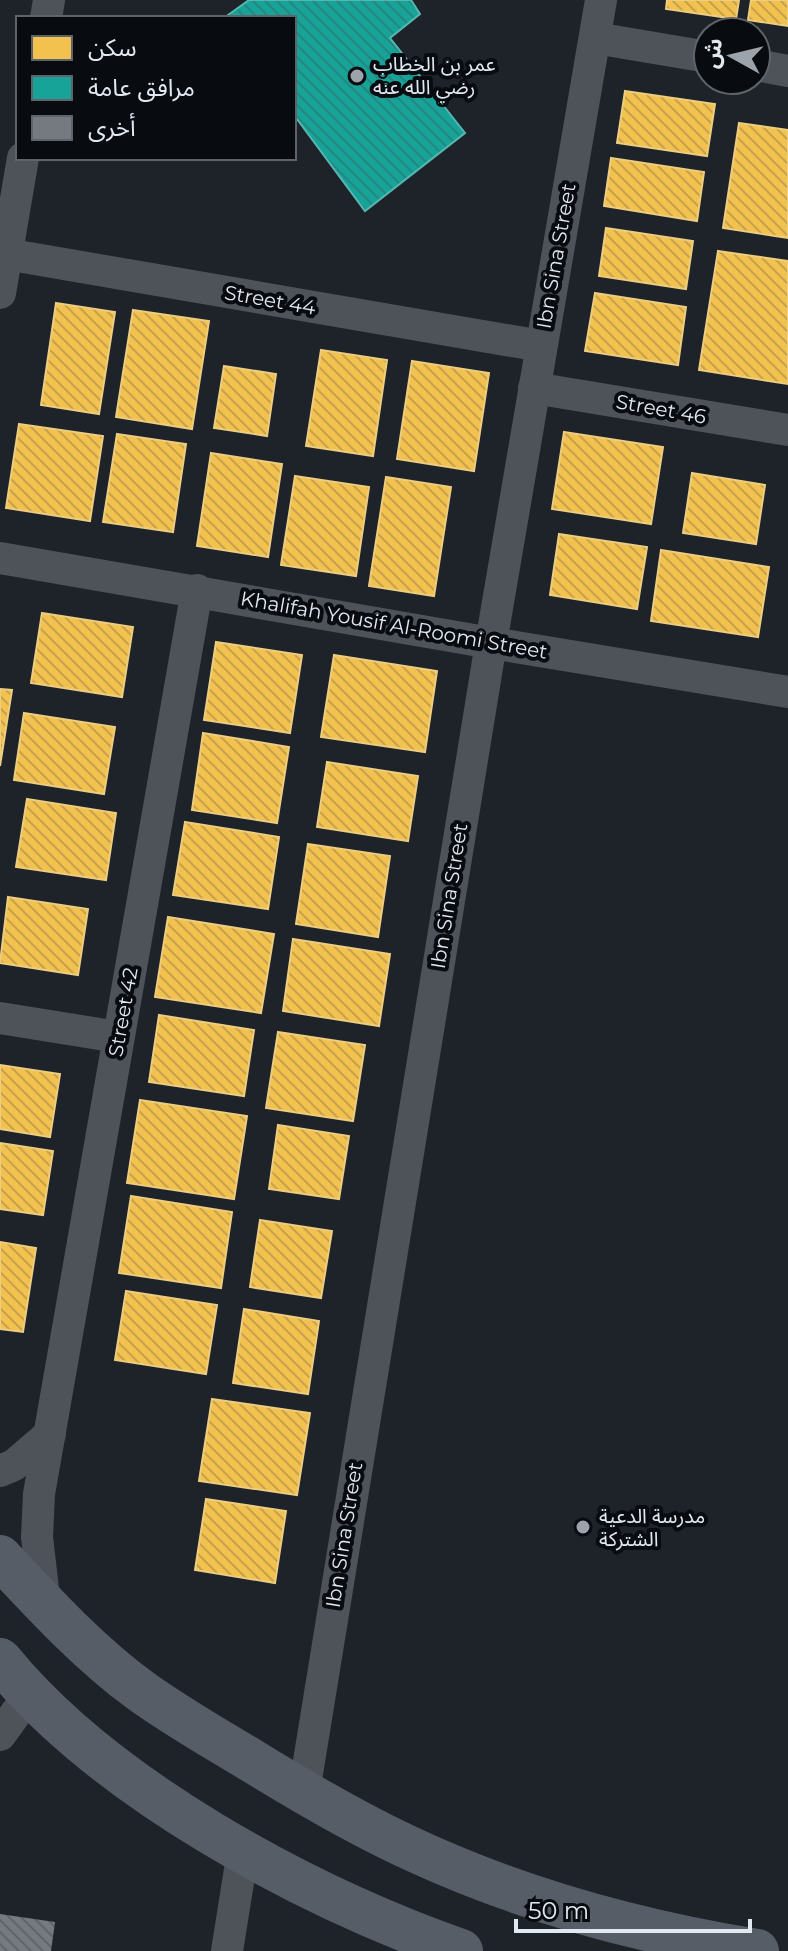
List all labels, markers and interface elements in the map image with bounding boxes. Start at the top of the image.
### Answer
legend [16,16,296,160]
north arrow [692,16,772,96]
text: سكن [88,33,137,62]
text: ش [697,36,728,70]
place label: عمر بن الخطاب رضي الله عنه [373,52,496,103]
marker: عمر بن الخطاب رضي الله عنه [348,67,366,85]
text: مرافق عامة [88,73,195,103]
text: أخرى [88,112,136,142]
street label: Ibn Sina Street [531,181,581,331]
street label: Street 44 [223,280,317,320]
street label: Street 46 [614,389,708,429]
street label: Khalifah Yousif Al-Roomi Street [239,586,549,664]
street label: Ibn Sina Street [426,821,472,971]
street label: Street 42 [103,965,143,1059]
street label: Ibn Sina Street [321,1460,367,1610]
place label: مدرسة الدعية الشتركة [599,1504,705,1551]
marker: مدرسة الدعية الشتركة [574,1518,592,1536]
scale bar [516,1883,750,1933]
text: 50 m [528,1896,589,1925]

